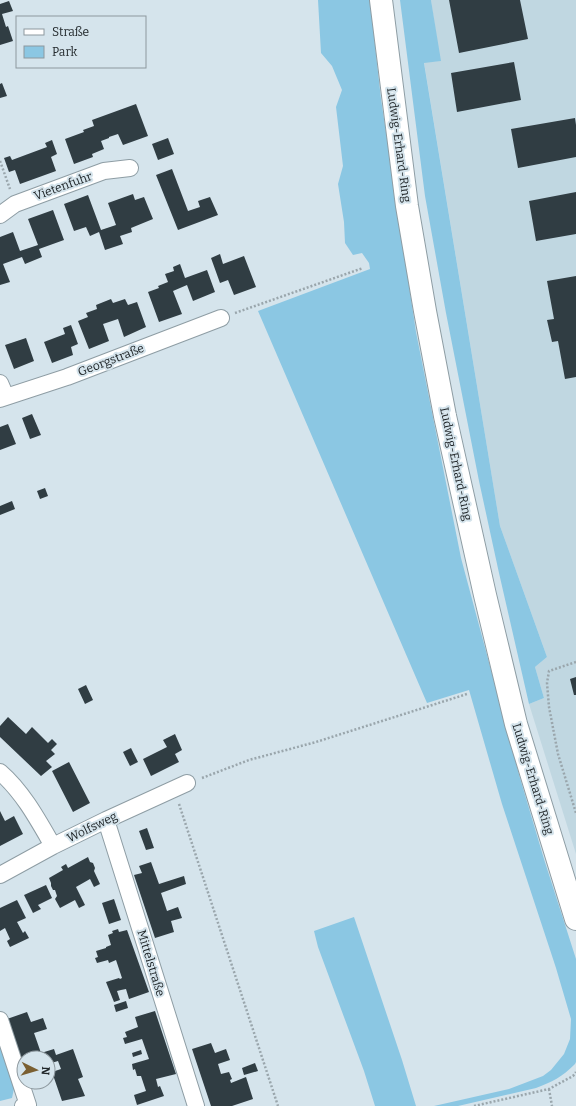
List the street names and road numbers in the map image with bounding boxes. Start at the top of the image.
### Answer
street label: Ludwig-Erhard-Ring [384,87,414,204]
street label: Vietenfuhr [32,169,95,203]
street label: Georgstraße [76,341,146,379]
street label: Ludwig-Erhard-Ring [437,406,475,522]
street label: Ludwig-Erhard-Ring [509,722,557,837]
street label: Wolfsweg [65,809,120,845]
street label: Mittelstraße [134,928,168,998]

